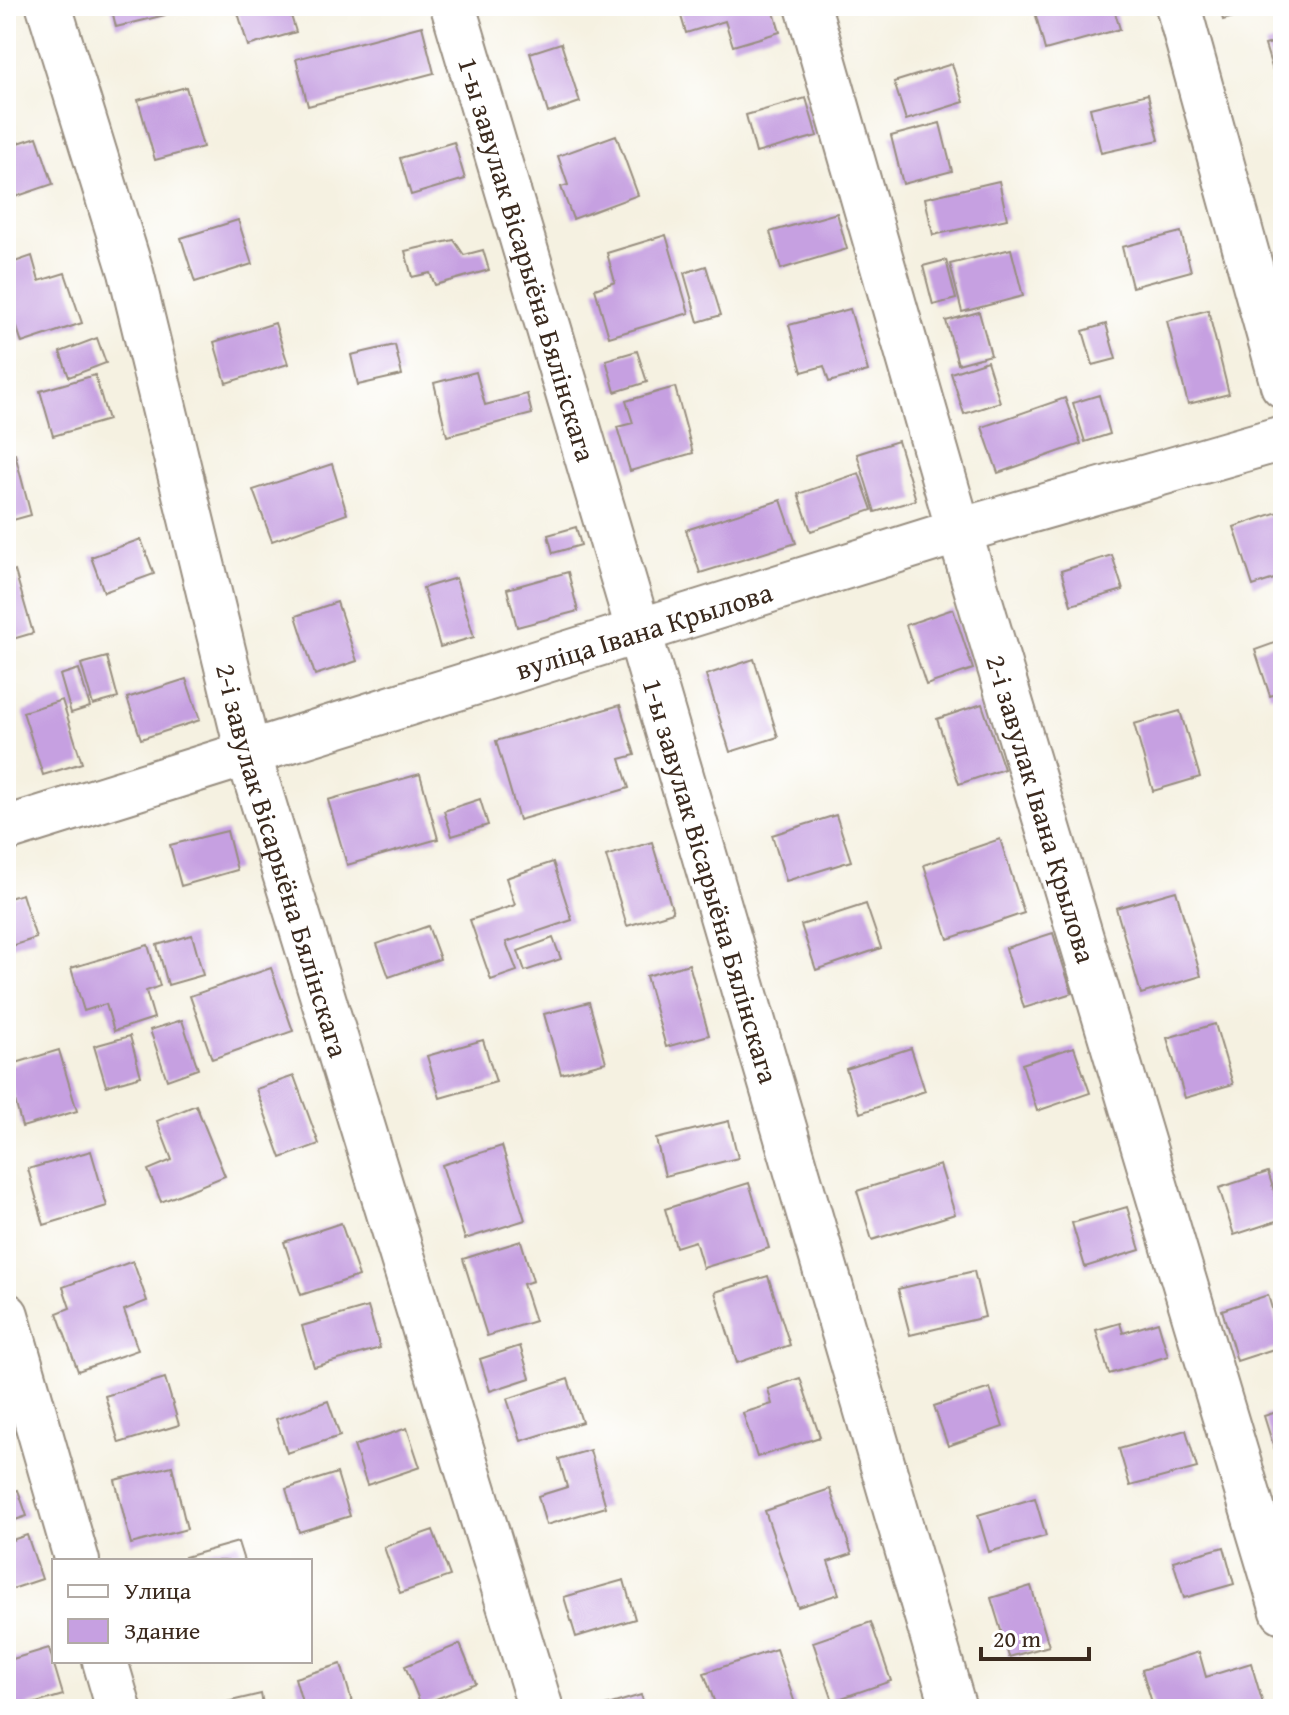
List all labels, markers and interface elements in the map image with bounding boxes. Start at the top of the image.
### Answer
street label: 1-ы завулак Вісарыёна Бялінскага [449,52,608,467]
street label: вуліца Івана Крылова [510,570,778,689]
street label: 2-і завулак Івана Крылова [977,649,1108,968]
street label: 2-і завулак Вісарыёна Бялінскага [206,659,361,1063]
street label: 1-ы завулак Вісарыёна Бялінскага [633,673,791,1089]
legend [52,1559,312,1663]
text: Улица [124,1573,192,1608]
scale bar [981,1611,1089,1661]
text: Здание [124,1613,200,1648]
text: 20 m [993,1621,1041,1656]

